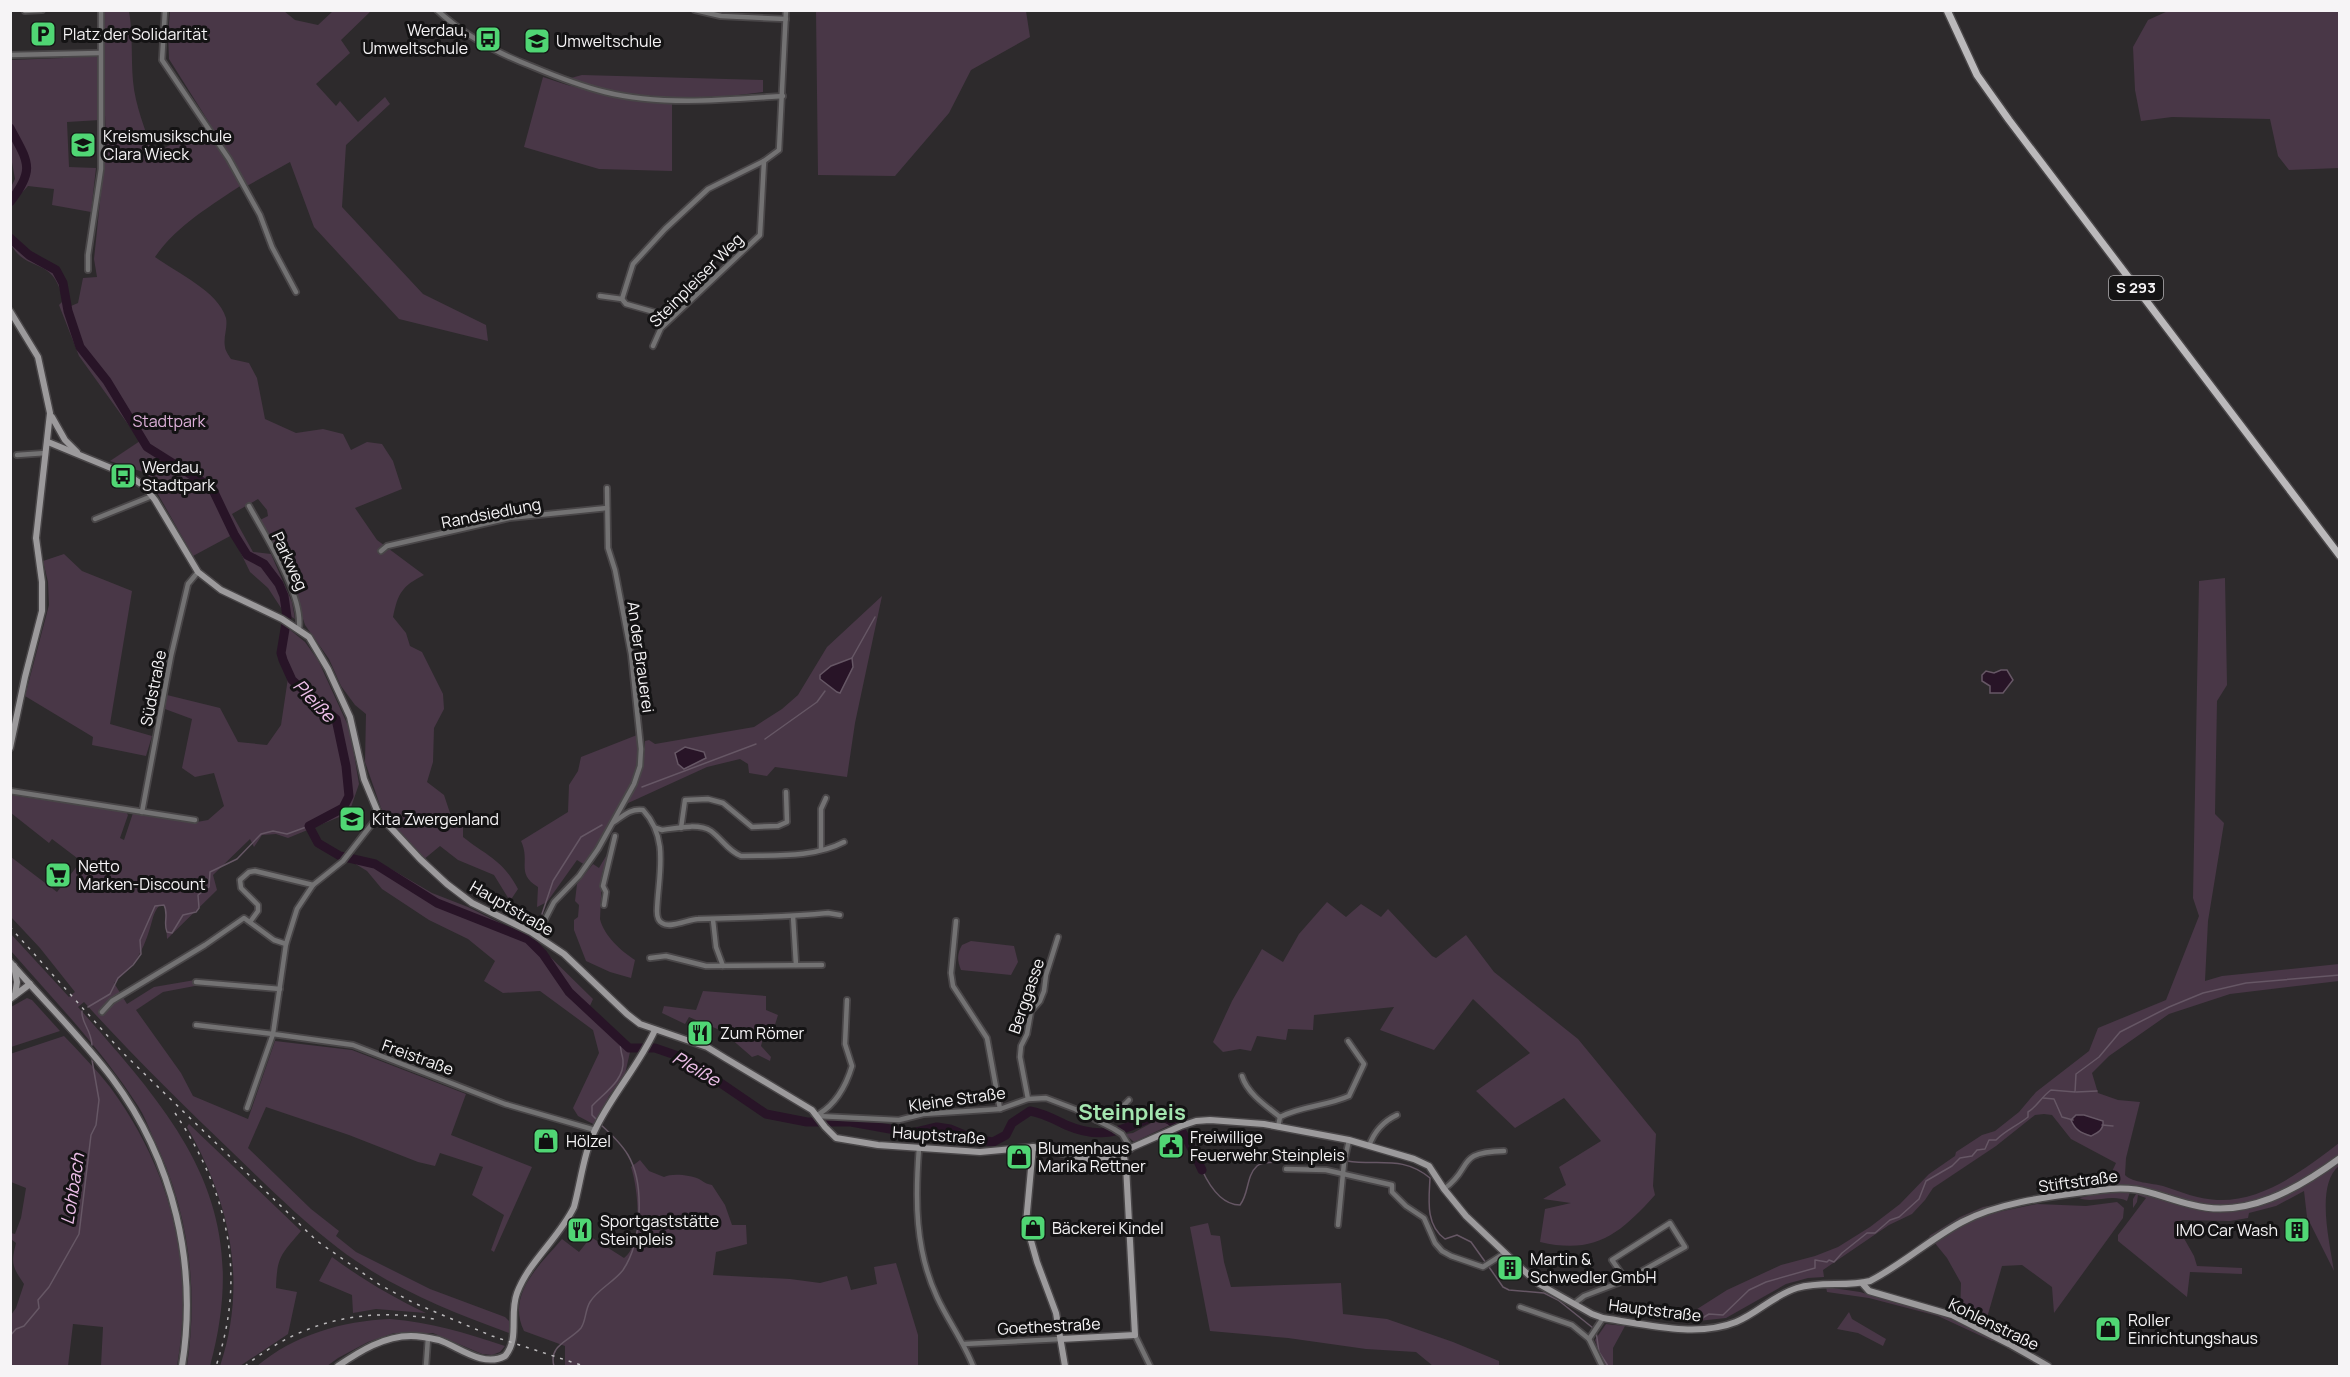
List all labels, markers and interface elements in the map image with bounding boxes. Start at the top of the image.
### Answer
parking icon: Platz der Solidarität [28,19,58,49]
place label: Werdau, Umweltschule [362,19,468,59]
place label: Platz der Solidarität [63,23,208,45]
bus stop icon: Werdau, Umweltschule [473,24,503,54]
school or university icon: Umweltschule [522,26,552,56]
place label: Umweltschule [556,30,662,52]
place label: Kreismusikschule Clara Wieck [103,125,232,165]
school or university icon: Kreismusikschule Clara Wieck [68,130,98,160]
street label: Steinpleiser Weg [644,228,748,332]
road number: S 293 [2109,276,2163,300]
park label: Stadtpark [132,410,207,432]
place label: Werdau, Stadtpark [142,456,216,496]
bus stop icon: Werdau, Stadtpark [108,461,138,491]
street label: Randsiedlung [439,493,543,533]
street label: Parkweg [267,528,313,594]
street label: An der Brauerei [622,600,660,714]
street label: Südstraße [135,648,171,728]
water label: Pleiße [288,674,342,728]
school or university icon: Kita Zwergenland [337,804,367,834]
place label: Kita Zwergenland [372,808,499,830]
place label: Netto Marken-Discount [78,855,206,895]
supermarket icon: Netto Marken-Discount [43,860,73,890]
street label: Hauptstraße [466,875,558,941]
street label: Berggasse [1003,955,1049,1037]
restaurant icon: Zum Römer [685,1018,715,1048]
place label: Zum Römer [720,1022,805,1044]
street label: Freistraße [379,1034,457,1080]
water label: Pleiße [668,1045,726,1092]
street label: Kleine Straße [907,1081,1007,1117]
district label: Steinpleis [1078,1097,1186,1127]
street label: Hauptstraße [892,1121,986,1149]
shop icon: Hölzel [531,1126,561,1156]
place label: Freiwillige Feuerwehr Steinpleis [1190,1126,1345,1166]
place label: Hölzel [566,1130,611,1152]
public building icon: Freiwillige Feuerwehr Steinpleis [1156,1131,1186,1161]
place label: Blumenhaus Marika Rettner [1038,1137,1146,1177]
shop icon: Blumenhaus Marika Rettner [1004,1142,1034,1172]
water label: Lohbach [55,1150,90,1226]
street label: Stiftstraße [2037,1165,2119,1197]
place label: Sportgaststätte Steinpleis [600,1210,719,1250]
shop icon: Bäckerei Kindel [1018,1213,1048,1243]
restaurant icon: Sportgaststätte Steinpleis [565,1215,595,1245]
building icon: IMO Car Wash [2282,1215,2312,1245]
place label: Bäckerei Kindel [1052,1217,1164,1239]
place label: IMO Car Wash [2176,1219,2278,1241]
place label: Martin & Schwedler GmbH [1530,1248,1656,1288]
building icon: Martin & Schwedler GmbH [1495,1253,1525,1283]
street label: Hauptstraße [1607,1293,1703,1327]
street label: Kohlenstraße [1945,1293,2043,1355]
place label: Roller Einrichtungshaus [2128,1309,2258,1349]
street label: Goethestraße [997,1312,1101,1340]
shop icon: Roller Einrichtungshaus [2093,1314,2123,1344]

